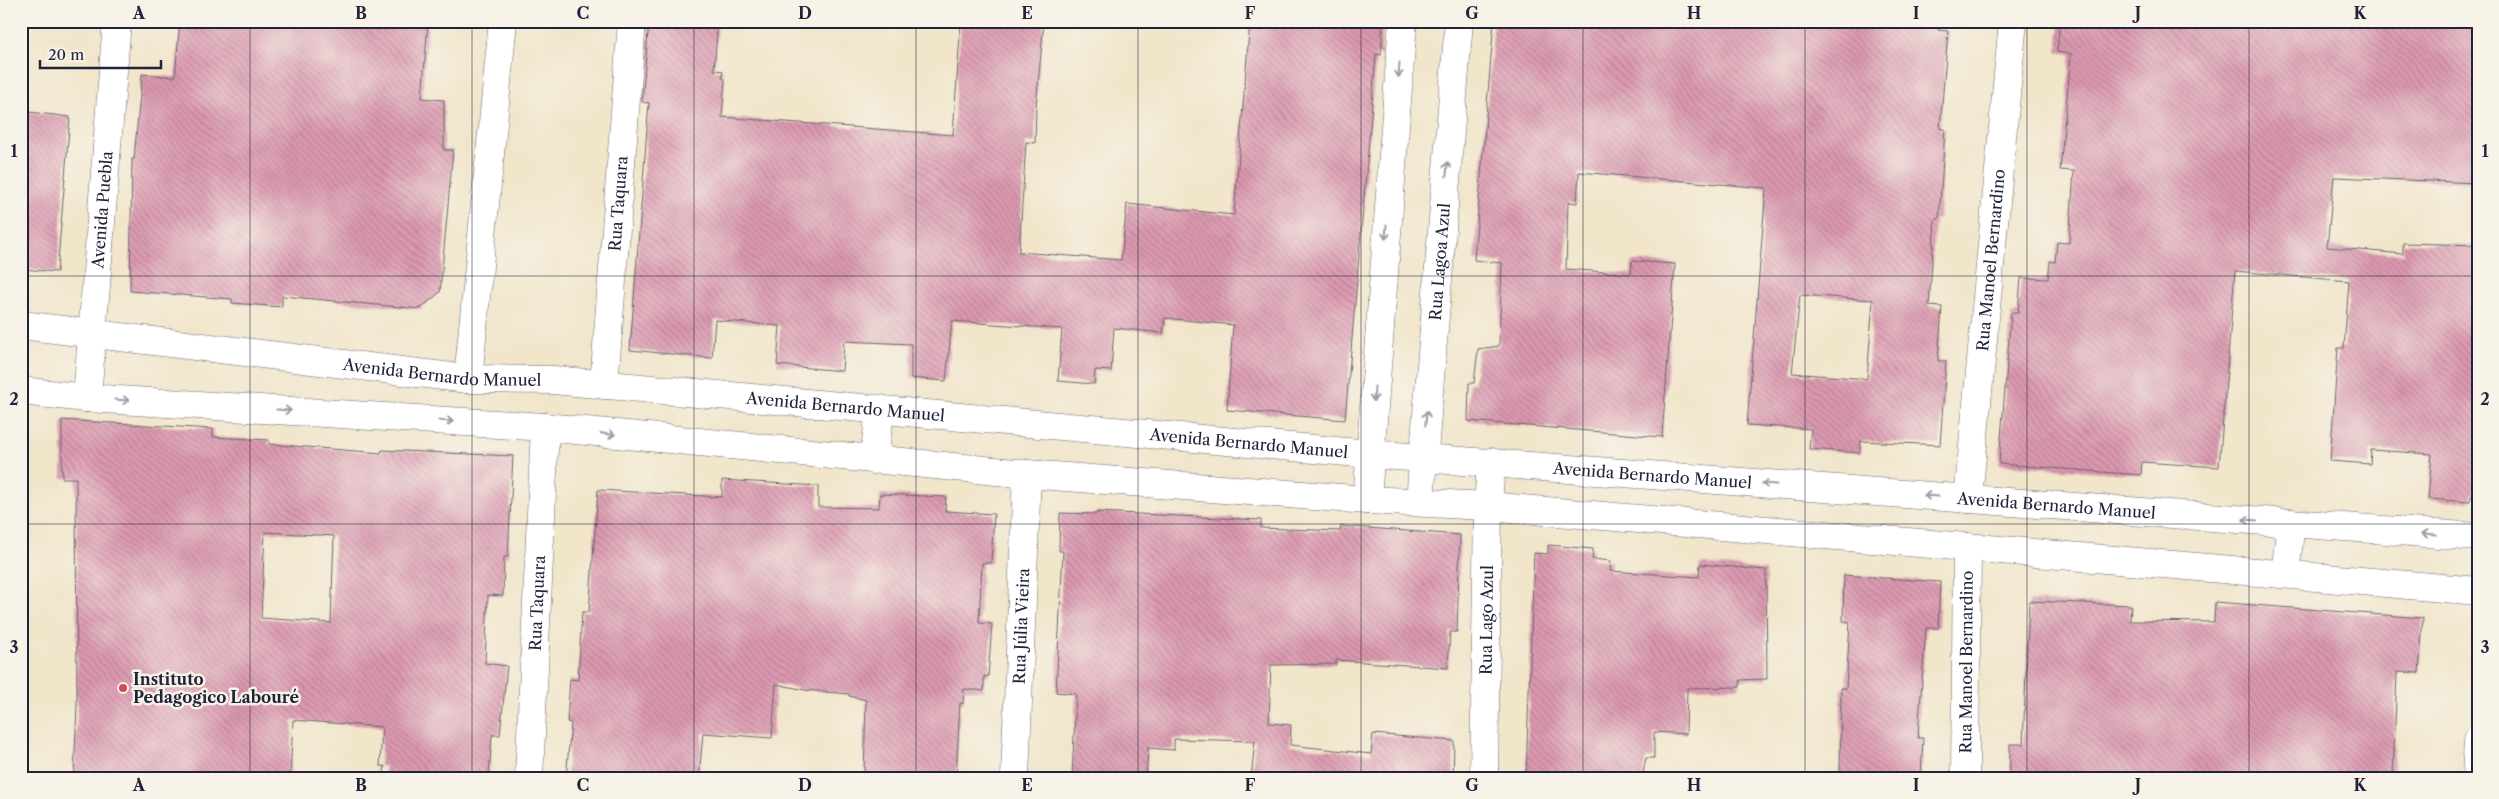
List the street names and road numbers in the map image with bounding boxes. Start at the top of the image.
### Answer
street label: Avenida Puebla [87,150,117,270]
street label: Rua Taquara [604,155,632,252]
street label: Rua Manoel Bernardino [1972,168,2009,352]
street label: Rua Lagoa Azul [1425,202,1454,321]
street label: Avenida Bernardo Manuel [341,354,542,390]
street label: Avenida Bernardo Manuel [744,387,946,426]
street label: Avenida Bernardo Manuel [1148,424,1349,462]
street label: Avenida Bernardo Manuel [1552,458,1753,493]
street label: Avenida Bernardo Manuel [1955,488,2157,523]
street label: Rua Taquara [525,554,549,651]
street label: Rua Lago Azul [1476,565,1497,675]
street label: Rua Júlia Vieira [1009,567,1033,685]
street label: Rua Manoel Bernardino [1955,570,1977,753]

